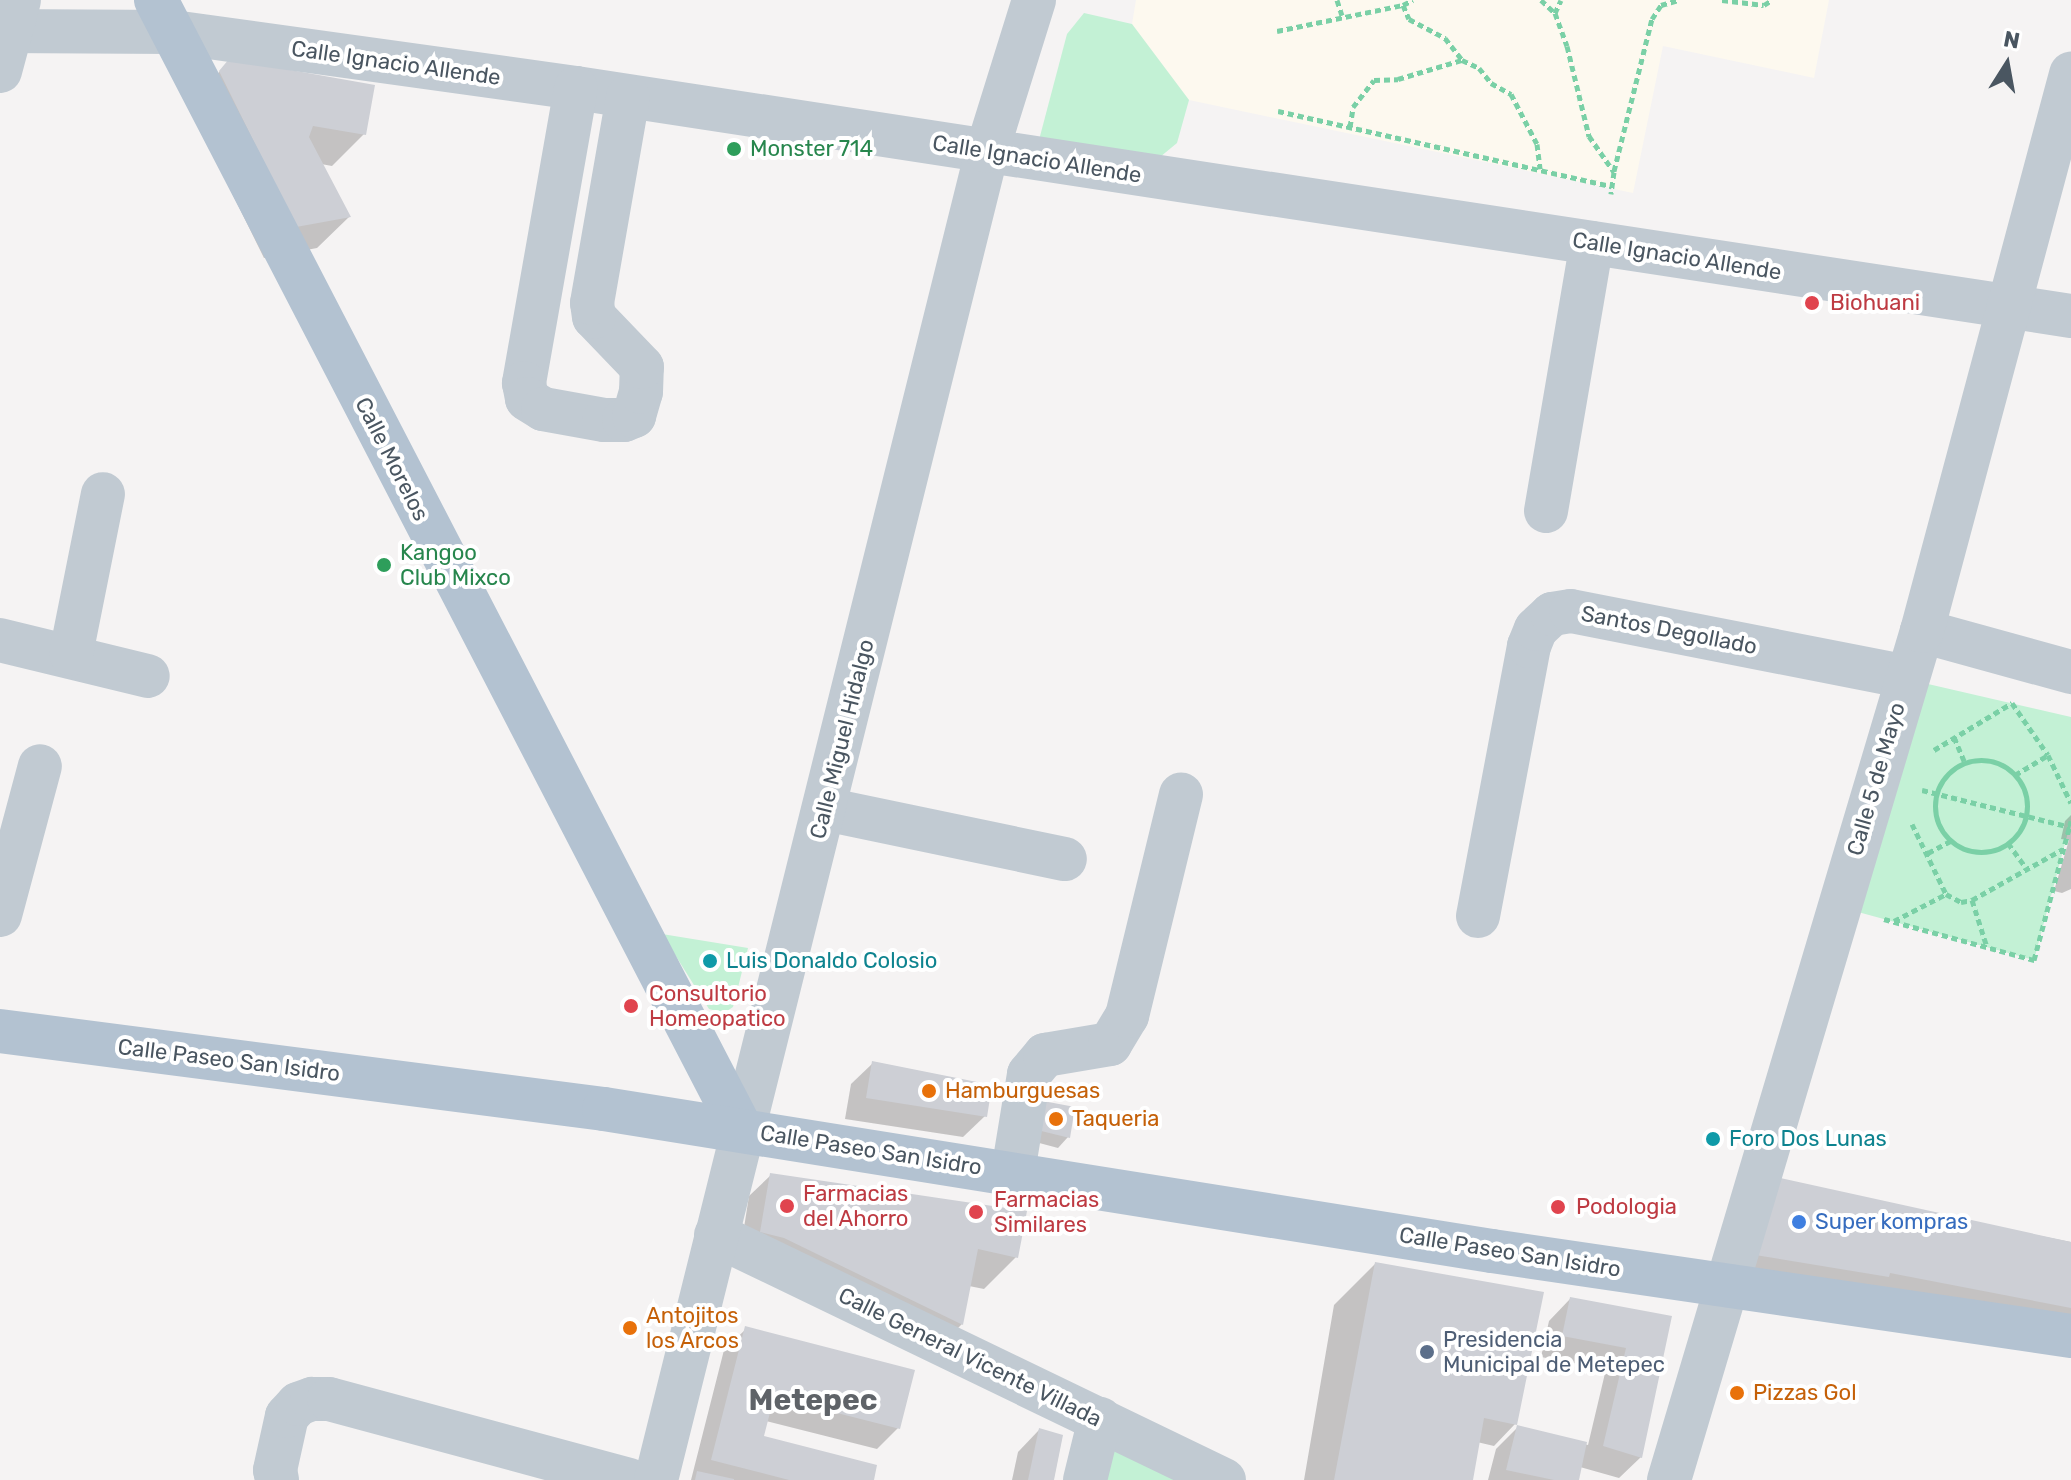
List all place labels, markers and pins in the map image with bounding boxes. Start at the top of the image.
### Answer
place label: Monster 714 [750,136,874,162]
marker: Monster 714 [725,140,743,158]
place label: Biohuani [1830,290,1920,316]
marker: Biohuani [1801,292,1823,314]
place label: Kangoo Club Mixco [400,539,511,590]
marker: Kangoo Club Mixco [375,556,393,574]
place label: Luis Donaldo Colosio [726,948,937,974]
marker: Luis Donaldo Colosio [701,952,719,970]
place label: Consultorio Homeopatico [649,980,786,1032]
marker: Consultorio Homeopatico [620,995,642,1017]
place label: Hamburguesas [945,1078,1100,1104]
marker: Hamburguesas [920,1082,938,1100]
place label: Taqueria [1072,1106,1159,1132]
marker: Taqueria [1047,1110,1065,1128]
place label: Foro Dos Lunas [1729,1126,1887,1152]
marker: Foro Dos Lunas [1704,1130,1722,1148]
place label: Farmacias del Ahorro [803,1180,909,1232]
place label: Farmacias Similares [994,1186,1099,1238]
place label: Podologia [1576,1194,1677,1220]
marker: Podologia [1547,1196,1569,1218]
marker: Farmacias del Ahorro [778,1197,796,1215]
marker: Farmacias Similares [965,1201,987,1223]
place label: Super kompras [1815,1209,1969,1235]
marker: Super kompras [1790,1213,1808,1231]
place label: Antojitos los Arcos [646,1302,739,1354]
marker: Antojitos los Arcos [621,1319,639,1337]
place label: Presidencia Municipal de Metepec [1443,1326,1665,1378]
marker: Presidencia Municipal de Metepec [1418,1343,1436,1361]
place label: Pizzas Gol [1753,1380,1857,1406]
marker: Pizzas Gol [1728,1384,1746,1402]

